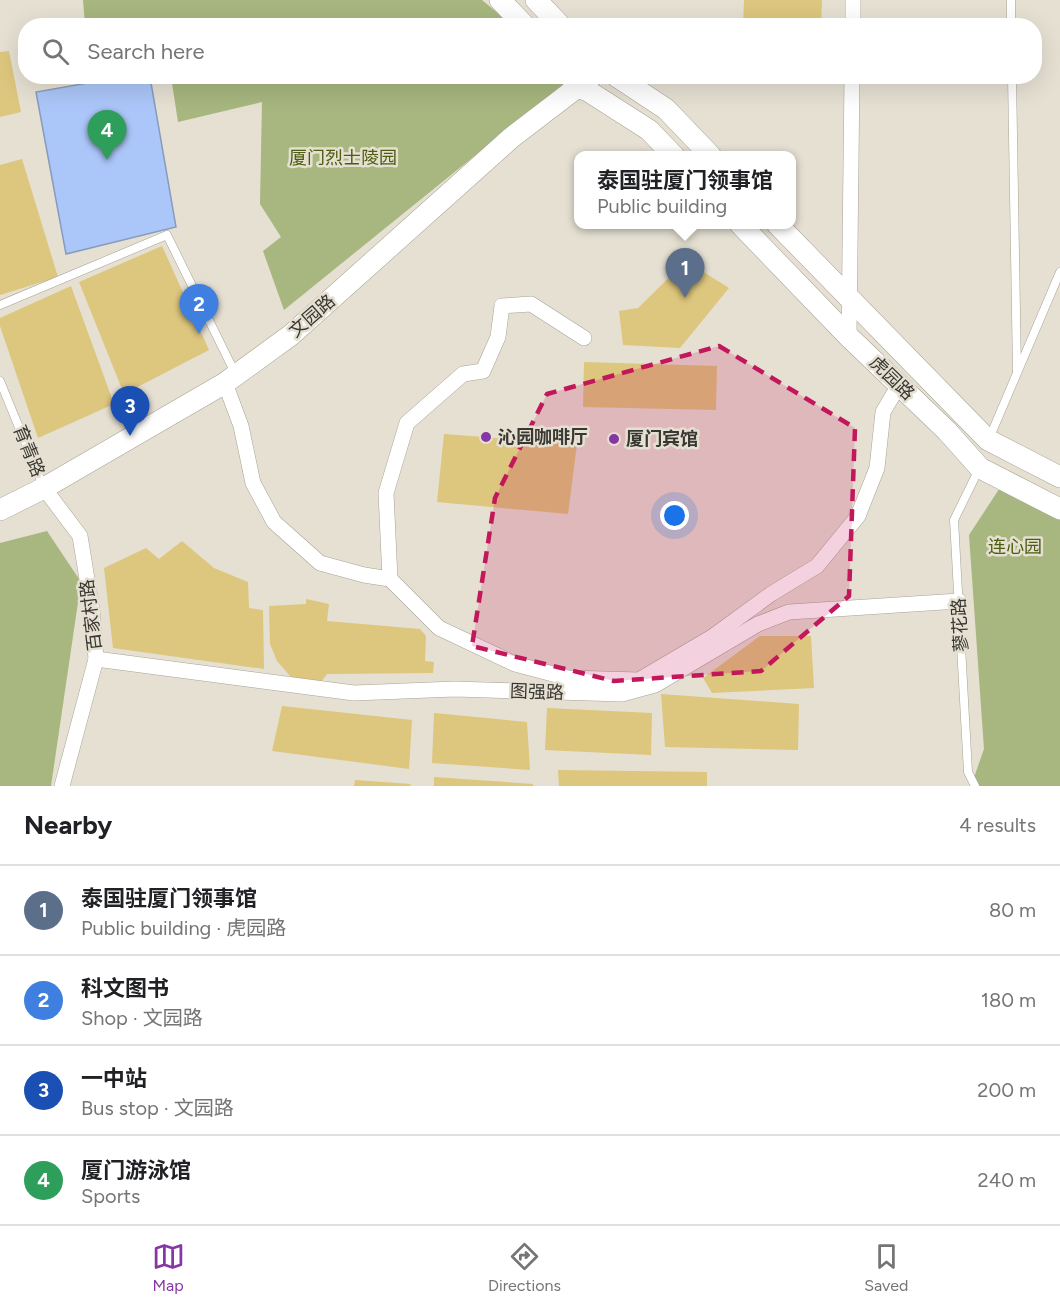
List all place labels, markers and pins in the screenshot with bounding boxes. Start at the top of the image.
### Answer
pin: 4 [88,110,126,160]
pin: 1 [666,248,704,298]
pin: 2 [180,284,218,334]
pin: 3 [110,386,150,436]
place label: 沁园咖啡厅 [498,426,588,448]
place label: 厦门宾馆 [626,428,698,450]
marker: 沁园咖啡厅 [479,430,493,444]
marker: 厦门宾馆 [607,432,621,446]

